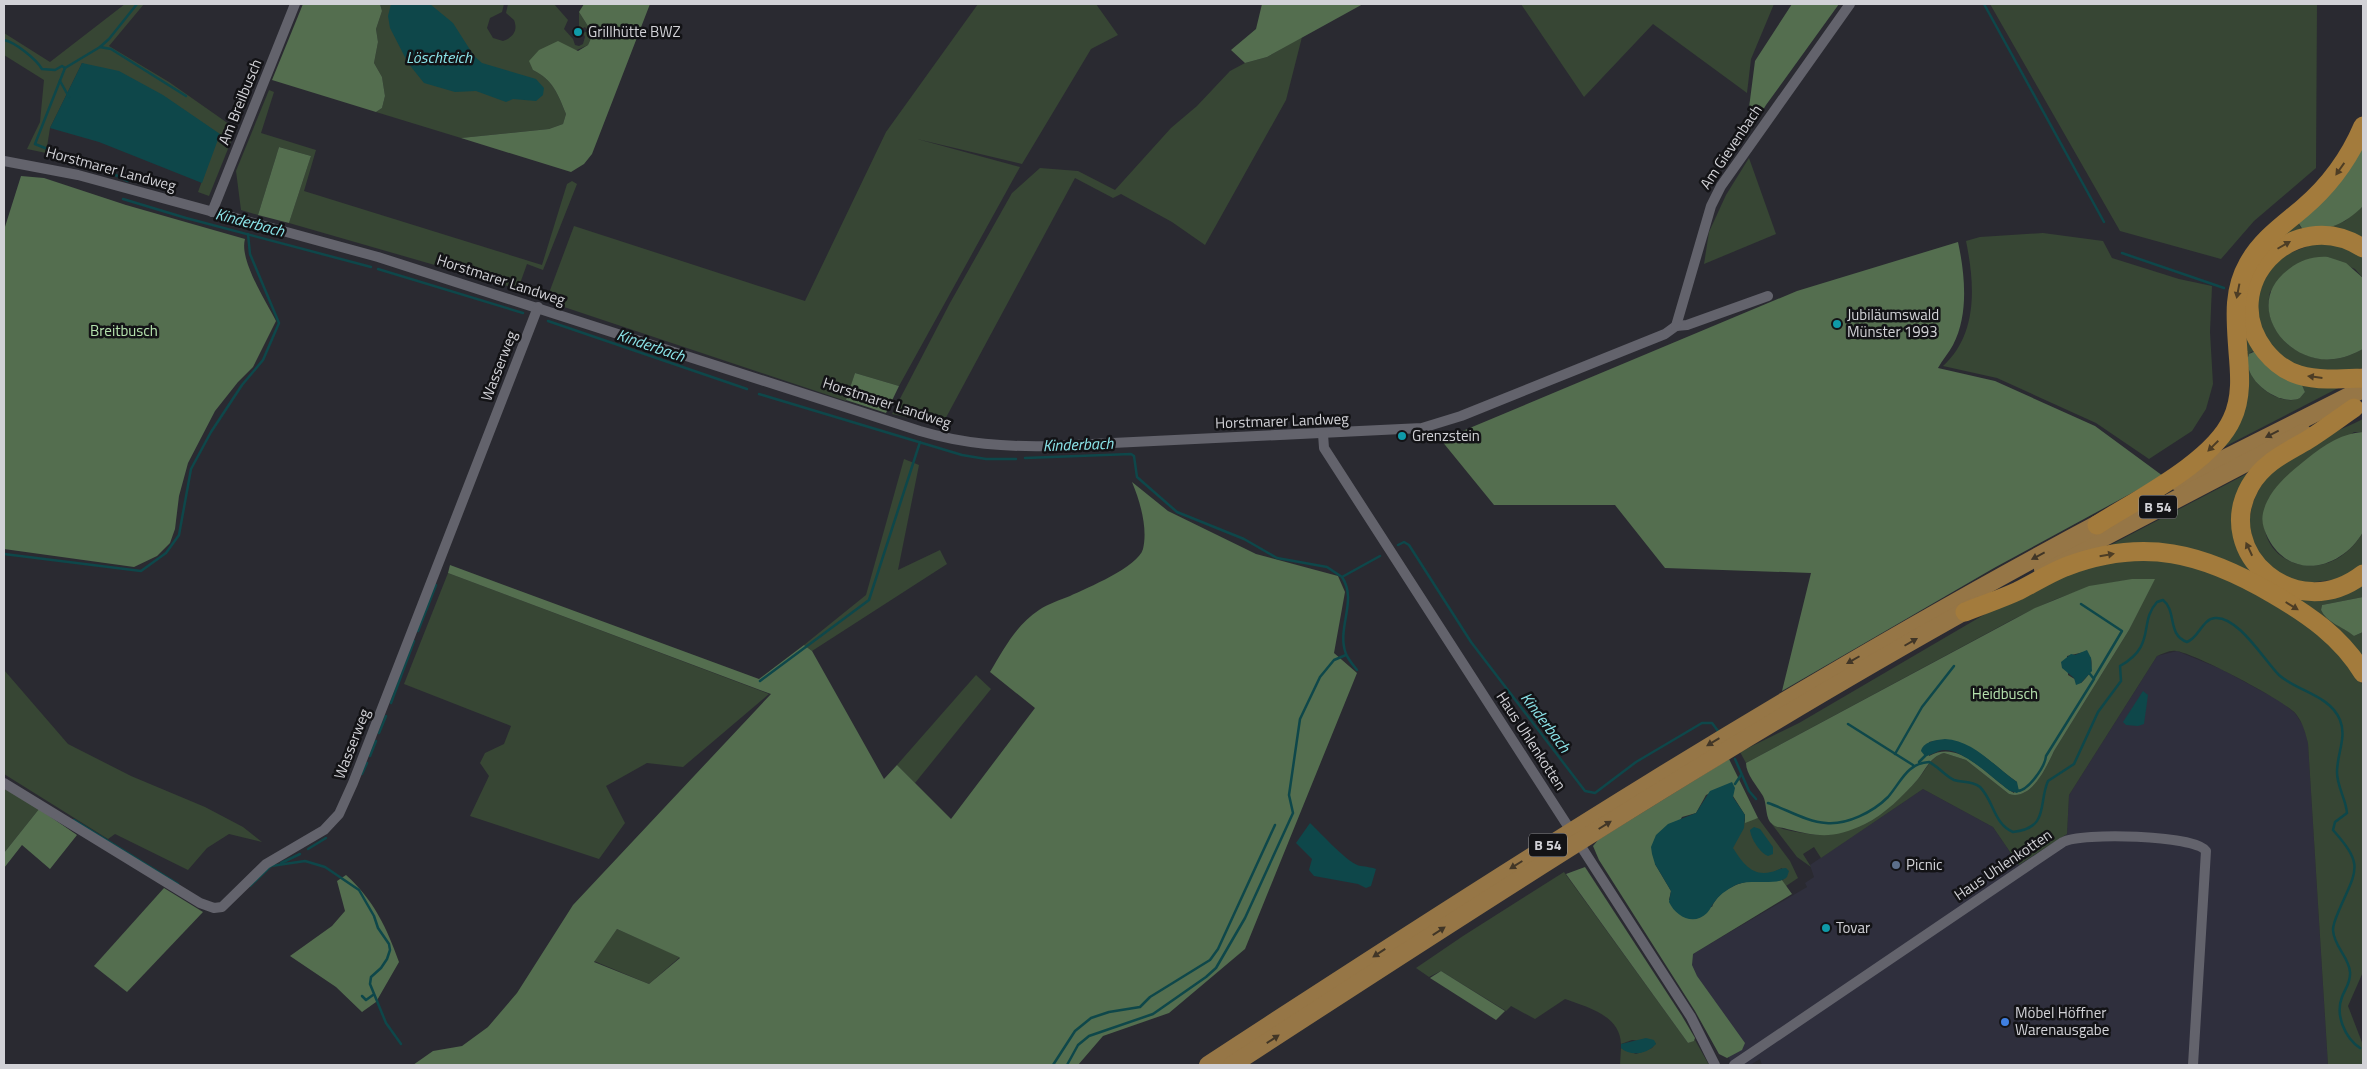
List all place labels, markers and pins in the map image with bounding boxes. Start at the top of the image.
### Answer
place label: Grillhütte BWZ [588,20,681,43]
marker: Grillhütte BWZ [572,26,584,38]
place label: Jubiläumswald Münster 1993 [1847,303,1939,343]
marker: Jubiläumswald Münster 1993 [1831,318,1843,330]
place label: Grenzstein [1412,424,1480,447]
marker: Grenzstein [1396,430,1408,442]
place label: Picnic [1906,853,1943,876]
marker: Picnic [1890,859,1902,871]
place label: Tovar [1836,916,1870,939]
marker: Tovar [1820,922,1832,934]
place label: Möbel Höffner Warenausgabe [2015,1001,2109,1041]
marker: Möbel Höffner Warenausgabe [1999,1016,2011,1028]

